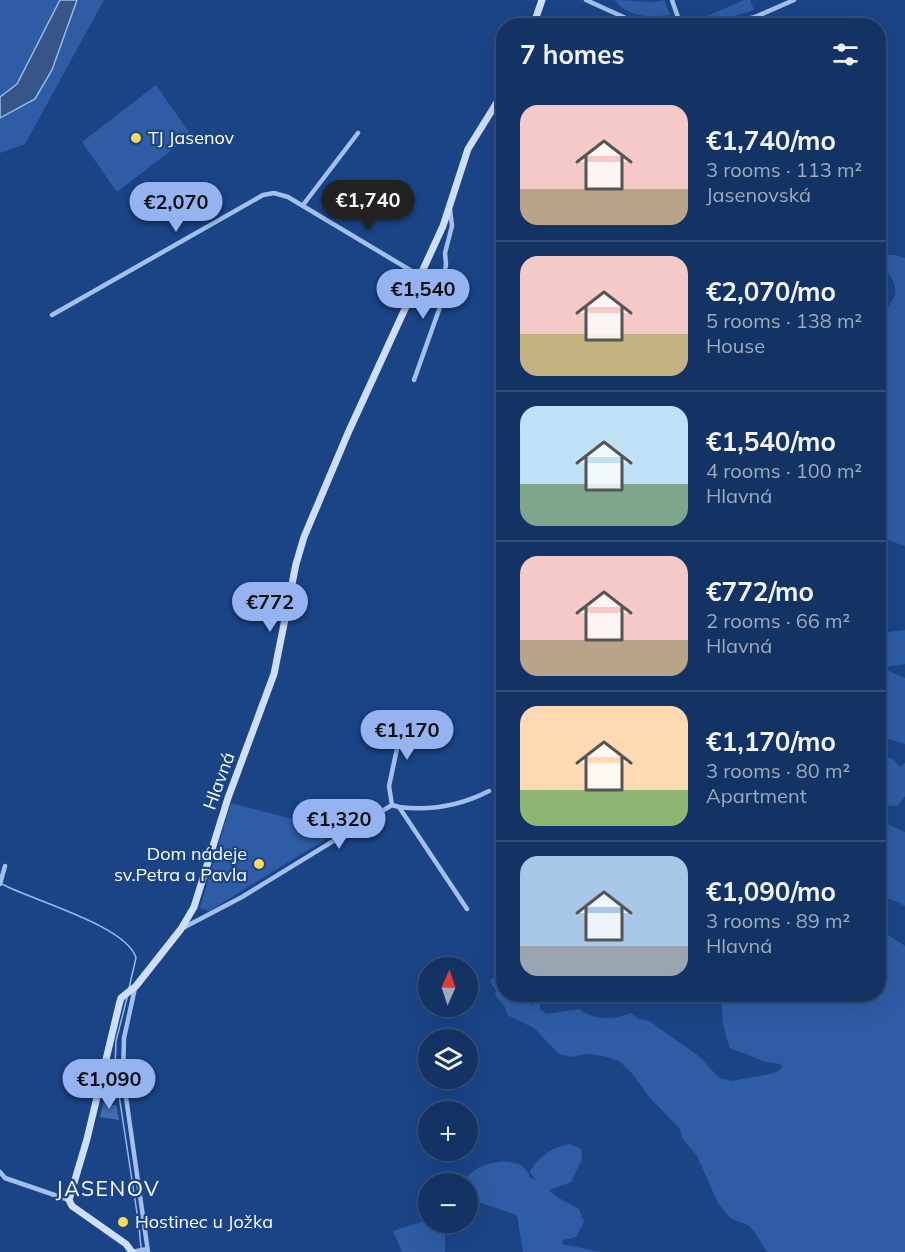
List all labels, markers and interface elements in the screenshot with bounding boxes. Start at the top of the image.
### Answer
text: 7 homes [520,38,624,71]
icon: filters [829,38,862,71]
text: €1,740/mo [706,124,836,157]
place label: TJ Jasenov [148,126,235,149]
icon: home [568,129,640,201]
marker: TJ Jasenov [129,131,143,145]
text: 3 rooms · 113 m² [706,157,862,182]
pin: €1,740 [319,180,417,231]
pin: €2,070 [127,182,225,233]
text: Jasenovská [706,182,811,207]
text: €1,740 [336,187,400,212]
text: €2,070 [144,189,208,214]
pin: €1,540 [374,269,472,320]
text: €2,070/mo [706,275,836,308]
text: €1,540 [391,276,455,301]
icon: home [568,280,640,352]
text: 5 rooms · 138 m² [706,308,862,333]
text: House [706,333,765,358]
text: €1,540/mo [706,425,836,458]
icon: home [568,430,640,502]
text: 4 rooms · 100 m² [706,458,862,483]
text: Hlavná [706,483,772,508]
text: €772/mo [706,575,814,608]
icon: home [568,580,640,652]
pin: €772 [234,582,306,633]
text: €772 [246,589,294,614]
text: 2 rooms · 66 m² [706,608,850,633]
text: Hlavná [706,633,772,658]
pin: €1,170 [358,710,456,761]
text: €1,170 [375,717,439,742]
text: €1,170/mo [706,725,836,758]
icon: home [568,730,640,802]
street label: Hlavná [198,749,240,813]
text: 3 rooms · 80 m² [706,758,850,783]
text: Apartment [706,783,807,808]
pin: €1,320 [290,799,388,850]
text: €1,320 [307,806,371,831]
place label: Dom nádeje sv.Petra a Pavla [114,842,247,886]
marker: Dom nádeje sv.Petra a Pavla [252,857,266,871]
text: €1,090/mo [706,875,836,908]
icon: home [568,880,640,952]
text: 3 rooms · 89 m² [706,908,850,933]
text: Hlavná [706,933,772,958]
north arrow [418,957,478,1017]
map controls [418,957,478,1233]
button: layers [418,1029,478,1089]
pin: €1,090 [60,1059,158,1110]
text: €1,090 [77,1066,141,1091]
button: + [418,1101,478,1161]
button: − [418,1173,478,1233]
district label: JASENOV [56,1175,160,1201]
place label: Hostinec u Jožka [135,1210,273,1233]
marker: Hostinec u Jožka [116,1215,130,1229]

